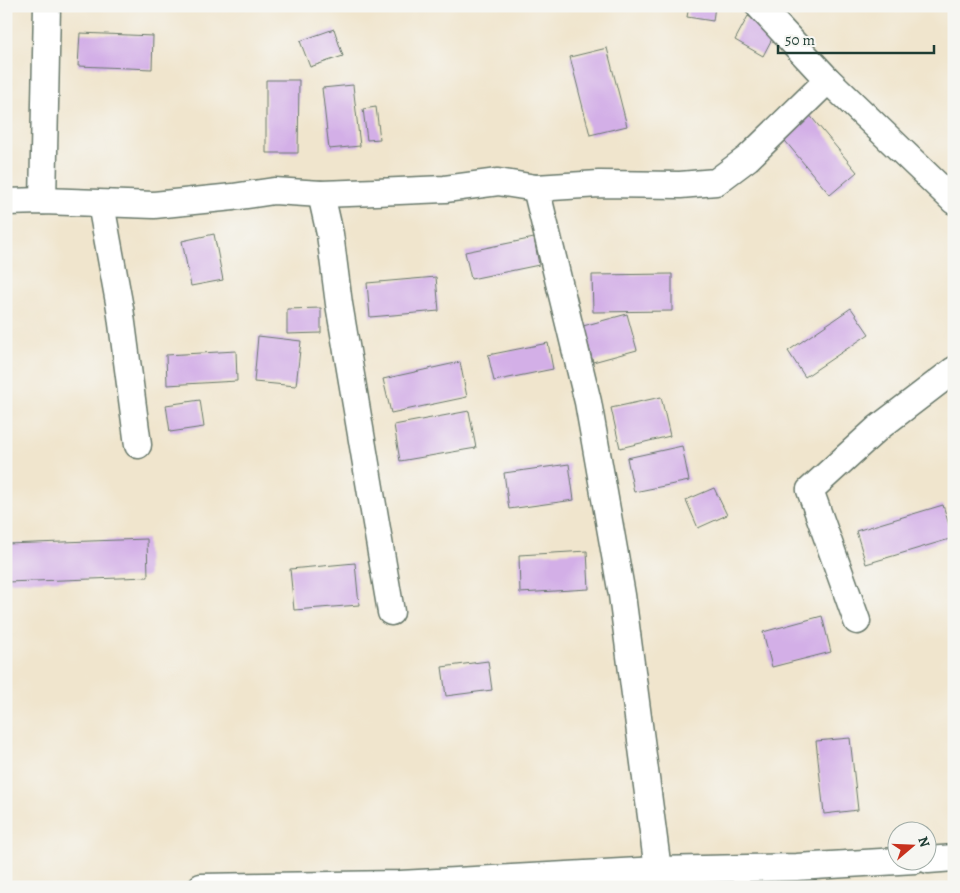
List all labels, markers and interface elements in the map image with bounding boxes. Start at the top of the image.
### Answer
scale bar [778,22,934,54]
text: 50 m [785,30,815,50]
north arrow [888,820,938,870]
text: N [913,834,934,850]

